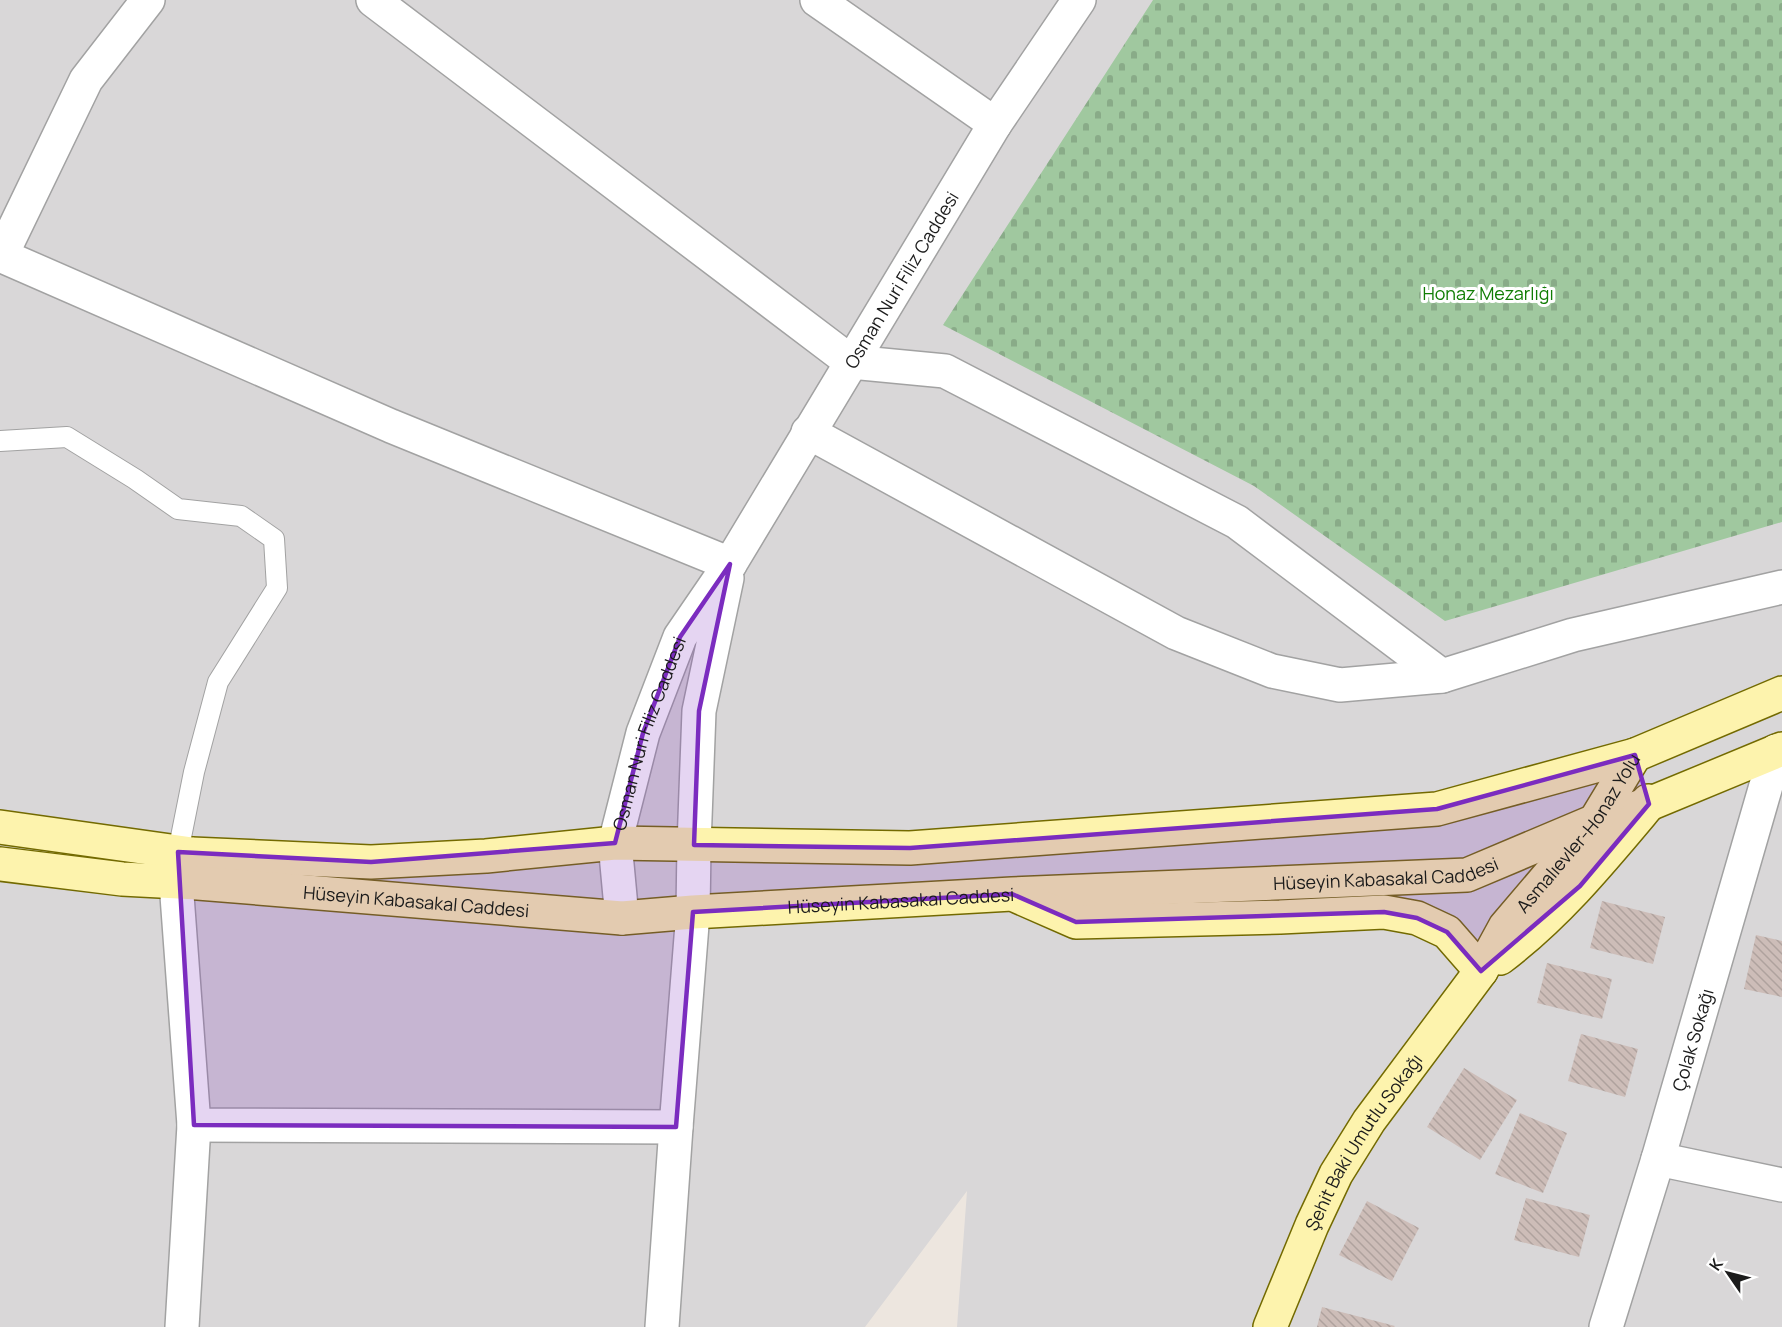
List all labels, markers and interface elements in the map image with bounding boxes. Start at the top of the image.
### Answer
street label: Osman Nuri Filiz Caddesi [839,187,964,373]
park label: Honaz Mezarlığı [1422,281,1554,305]
street label: Osman Nuri Filiz Caddesi [607,633,691,833]
street label: Asmalıevler-Honaz Yolu [1511,749,1645,917]
street label: Hüseyin Kabasakal Caddesi [1273,851,1502,895]
street label: Hüseyin Kabasakal Caddesi [302,880,530,922]
street label: Hüseyin Kabasakal Caddesi [787,882,1015,919]
street label: Çolak Sokağı [1666,986,1719,1094]
street label: Şehit Baki Umutlu Sokağı [1299,1049,1427,1234]
north arrow [1698,1243,1758,1303]
text: K [1704,1253,1728,1275]

